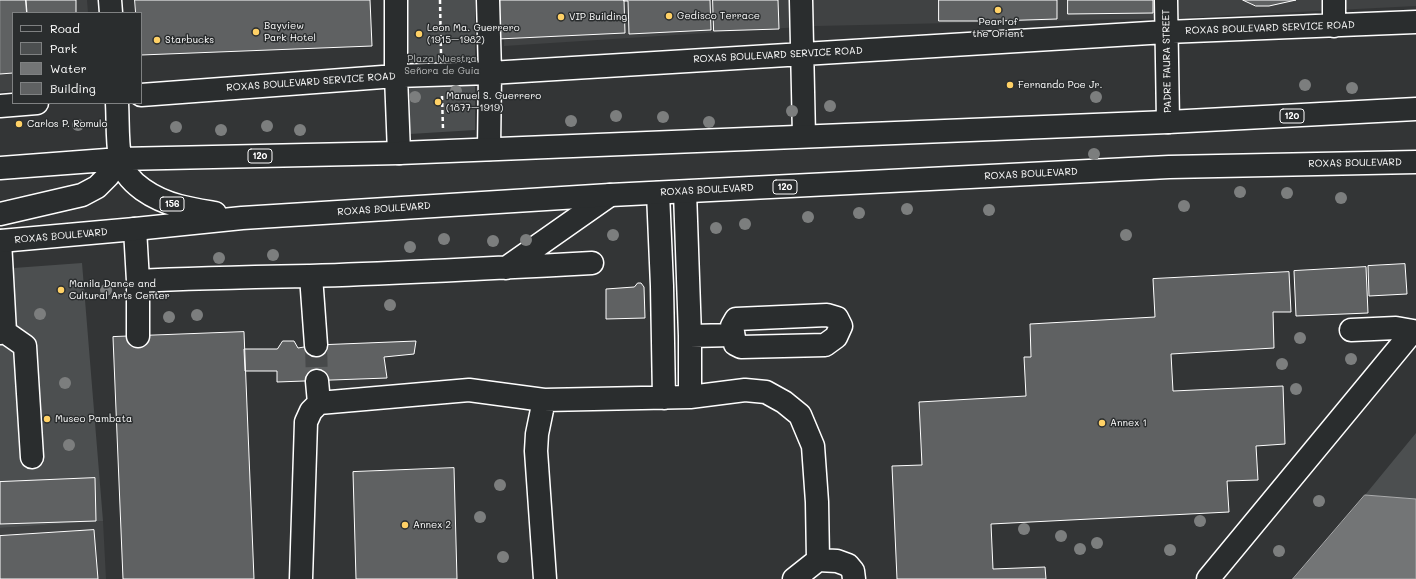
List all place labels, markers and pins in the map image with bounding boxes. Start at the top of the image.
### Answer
marker: Pearl of the Orient [993,5,1003,15]
place label: Gedisco Terrace [677,10,760,22]
place label: VIP Building [569,11,627,23]
marker: Gedisco Terrace [664,11,674,21]
marker: VIP Building [556,12,566,22]
place label: Pearl of the Orient [972,16,1024,40]
place label: Bayview Park Hotel [264,20,316,44]
place label: Leon Ma. Guerrero (1915–1982) [427,22,520,46]
marker: Bayview Park Hotel [251,27,261,37]
marker: Leon Ma. Guerrero (1915–1982) [414,29,424,39]
place label: Starbucks [165,34,214,46]
marker: Starbucks [152,35,162,45]
place label: Fernando Poe Jr. [1018,79,1102,91]
marker: Fernando Poe Jr. [1005,80,1015,90]
place label: Manuel S. Guerrero (1877–1919) [446,90,541,114]
marker: Manuel S. Guerrero (1877–1919) [433,97,443,107]
place label: Carlos P. Romulo [27,118,107,130]
marker: Carlos P. Romulo [14,119,24,129]
place label: Manila Dance and Cultural Arts Center [69,278,170,302]
marker: Manila Dance and Cultural Arts Center [56,285,66,295]
place label: Museo Pambata [55,413,132,425]
marker: Museo Pambata [42,414,52,424]
place label: Annex 1 [1110,417,1147,429]
marker: Annex 1 [1097,418,1107,428]
place label: Annex 2 [413,519,451,531]
marker: Annex 2 [400,520,410,530]

